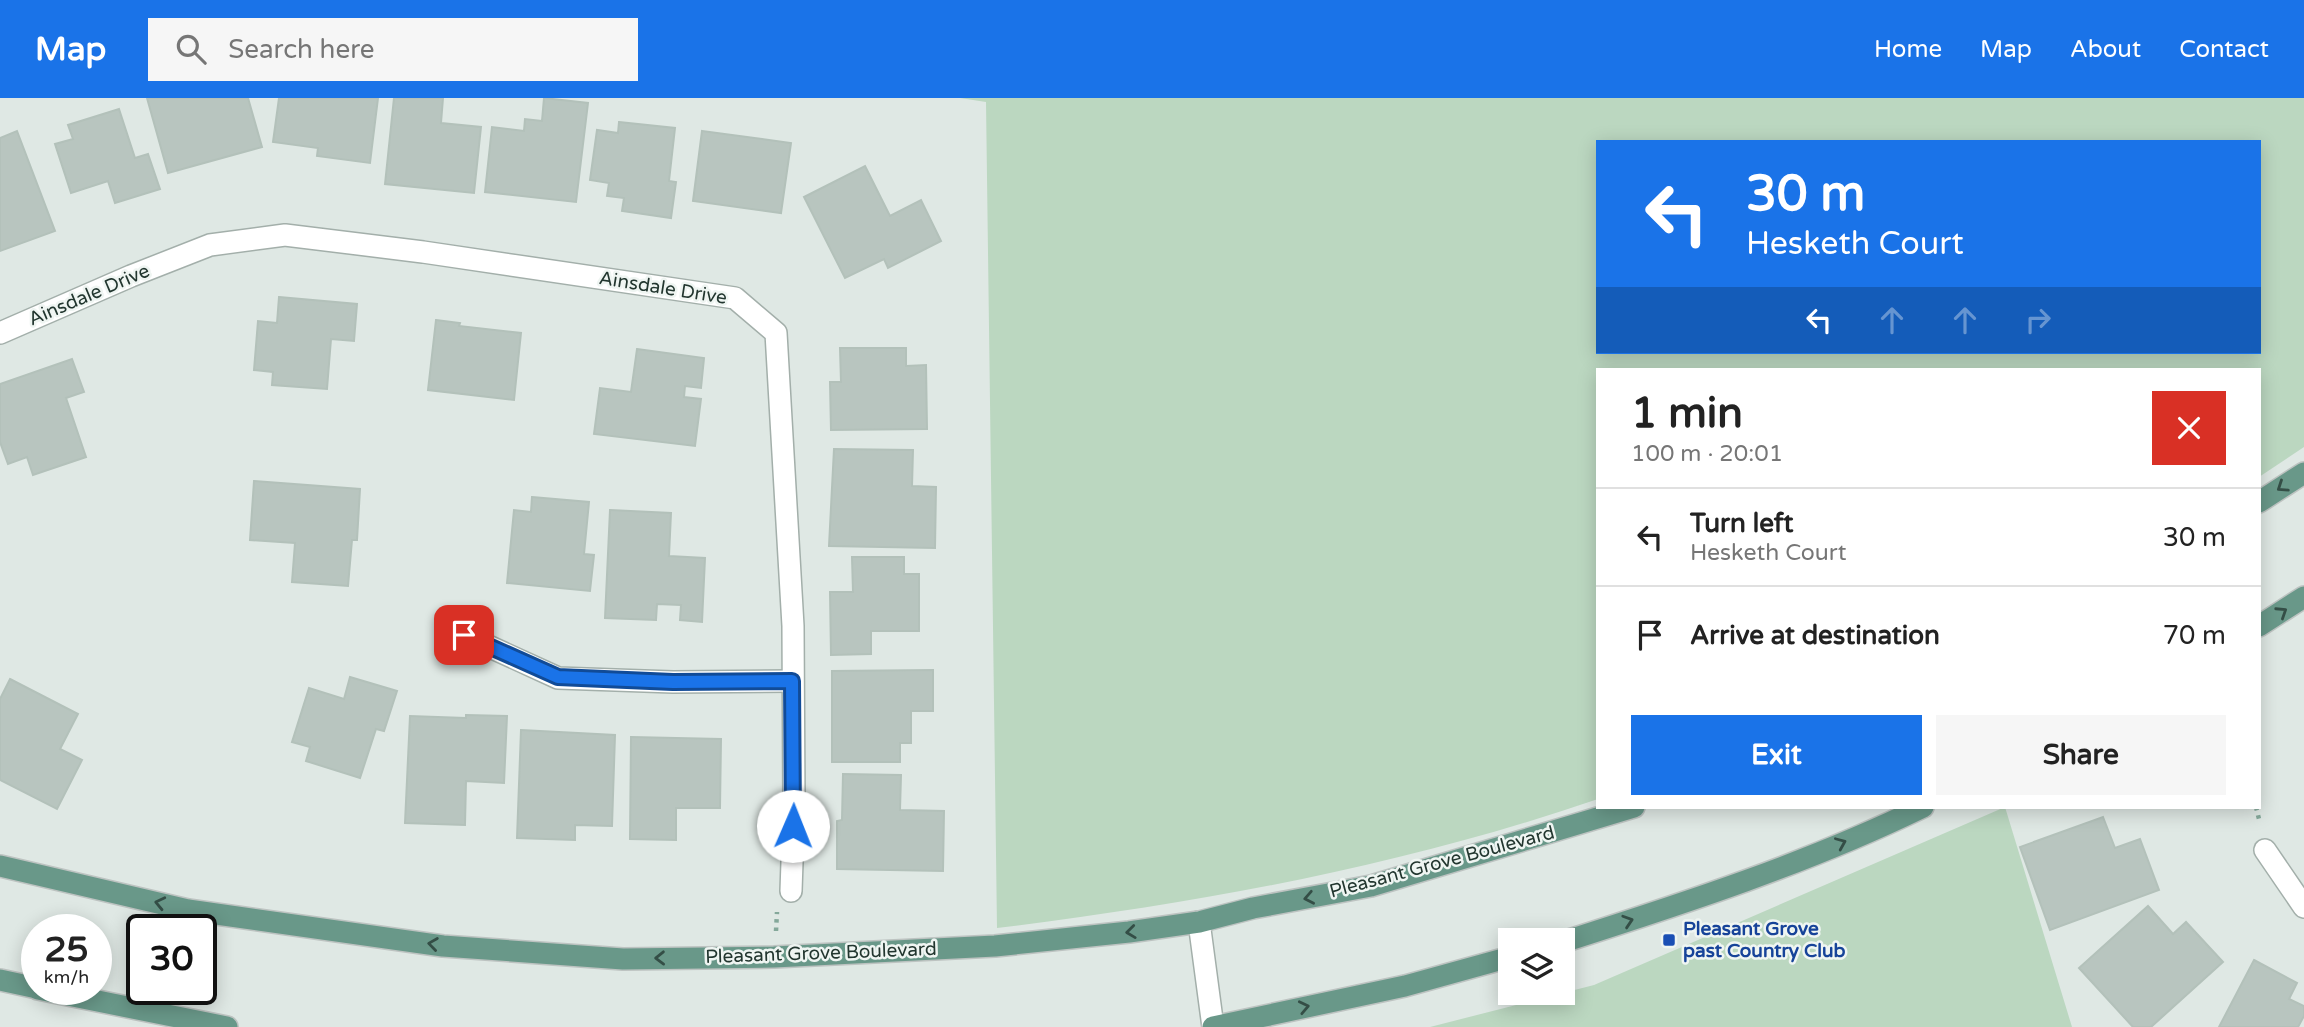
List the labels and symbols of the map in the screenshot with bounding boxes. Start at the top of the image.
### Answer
street label: Ainsdale Drive [25,260,153,330]
street label: Ainsdale Drive [597,267,729,309]
one-way arrow [2276,479,2289,492]
pin [434,605,494,665]
one-way arrow [2274,607,2287,620]
position arrow [756,789,830,863]
street label: Pleasant Grove Boulevard [1327,821,1557,903]
one-way arrow [1834,837,1846,851]
one-way arrow [1303,890,1315,905]
one-way arrow [154,897,166,912]
speed limit sign: 30 [126,914,217,1005]
one-way arrow [1621,915,1633,930]
place label: Pleasant Grove past Country Club [1683,918,1845,963]
one-way arrow [1126,924,1137,939]
marker: Pleasant Grove past Country Club [1661,932,1677,948]
one-way arrow [427,937,439,952]
street label: Pleasant Grove Boulevard [705,938,937,968]
one-way arrow [654,950,665,966]
one-way arrow [1298,1001,1310,1016]

